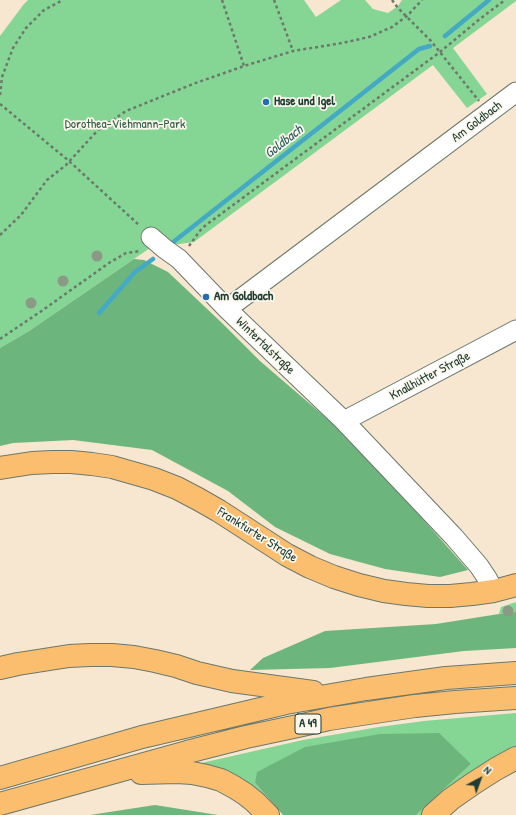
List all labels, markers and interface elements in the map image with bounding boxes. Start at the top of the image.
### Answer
place label: Hase und Igel [274,94,335,110]
marker: Hase und Igel [261,97,271,107]
street label: Am Goldbach [449,98,505,146]
park label: Dorothea-Viehmann-Park [65,117,185,133]
water label: Goldbach [261,122,307,162]
place label: Am Goldbach [214,289,273,305]
marker: Am Goldbach [201,292,211,302]
street label: Wintertalstraße [232,314,298,378]
street label: Knallhütter Straße [387,348,473,404]
street label: Frankfurter Straße [214,504,300,566]
road number: A 49 [295,714,321,734]
north arrow [460,759,500,799]
text: N [481,763,495,777]

